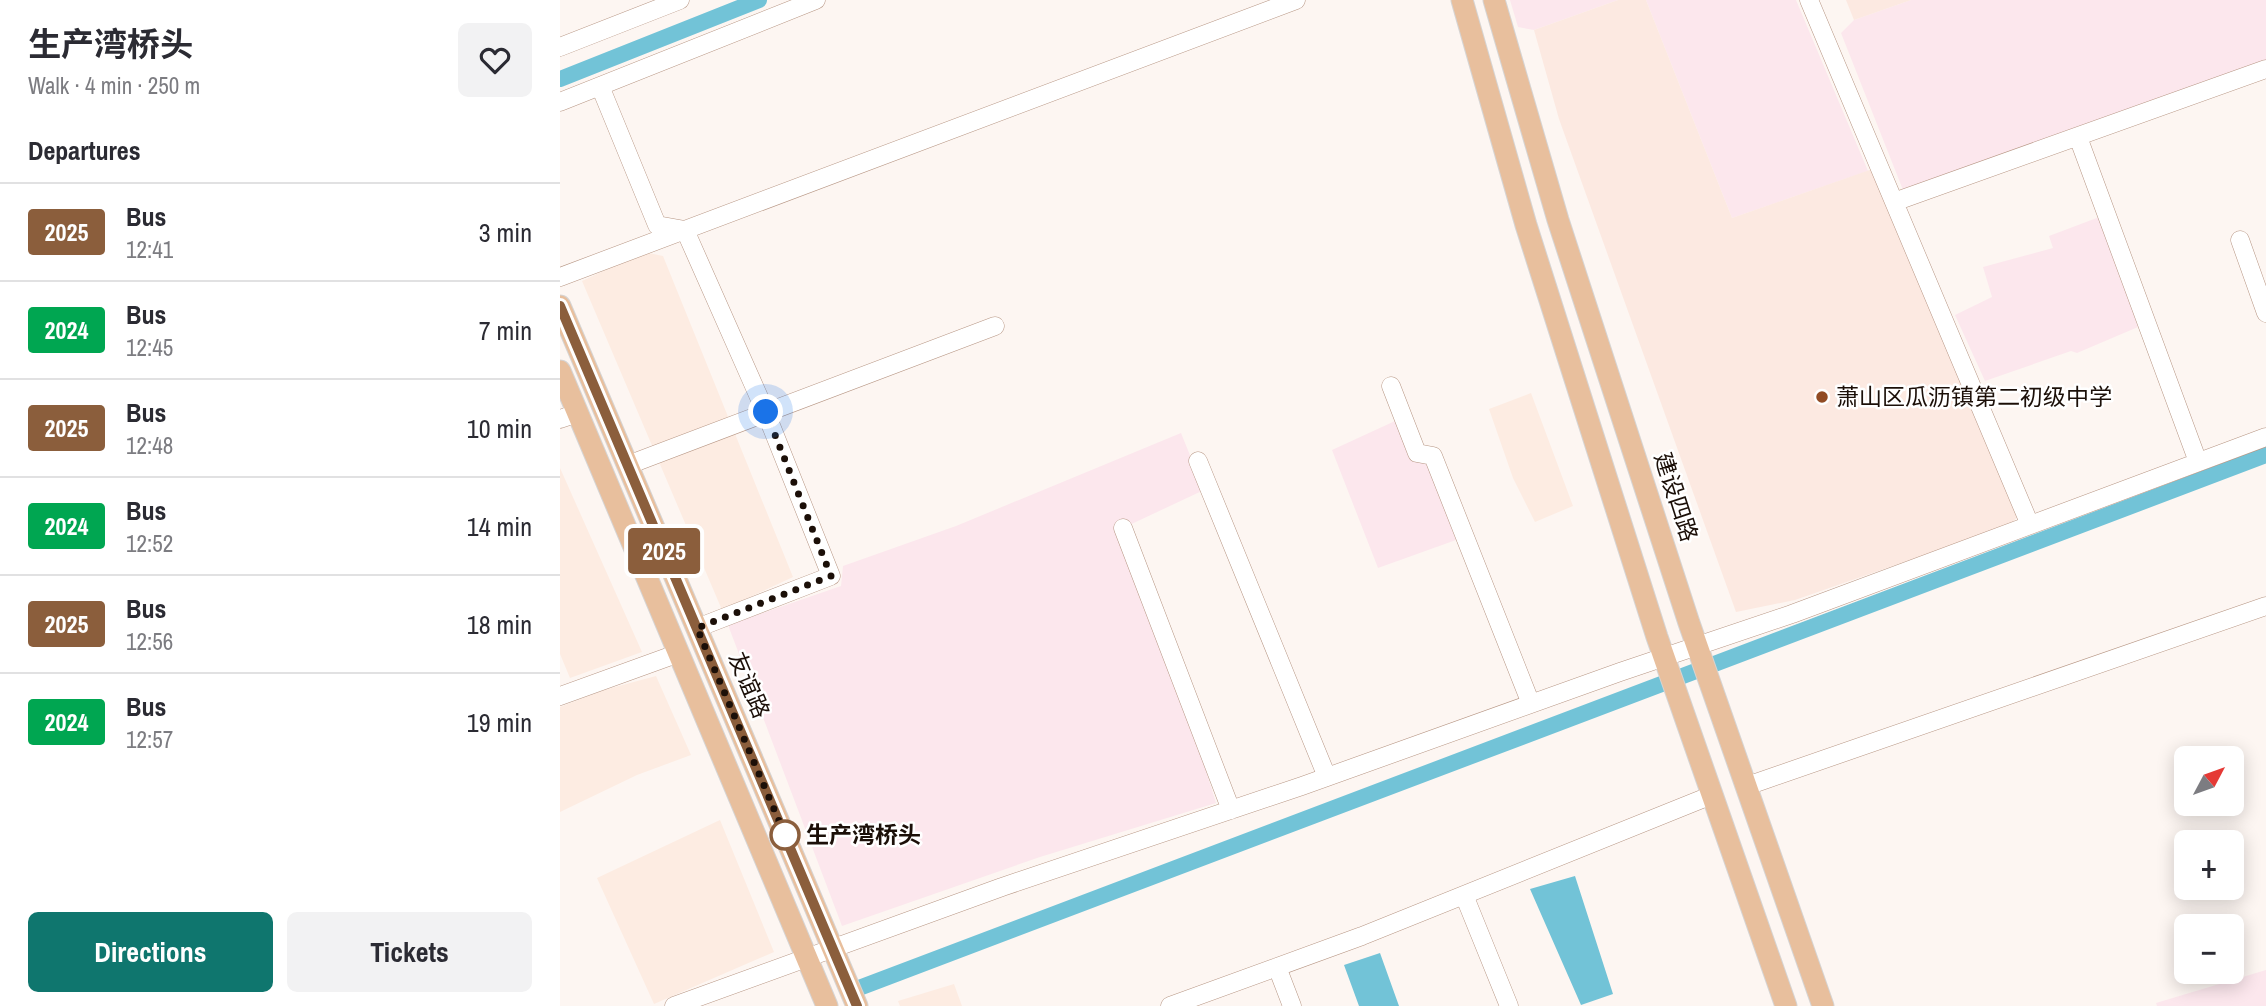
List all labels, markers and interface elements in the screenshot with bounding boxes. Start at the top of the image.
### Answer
text: 生产湾桥头 [28,22,193,66]
button: heart [458,23,532,97]
text: Walk · 4 min · 250 m [28,70,200,101]
text: Departures [28,133,141,168]
text: Bus [126,199,166,234]
text: 3 min [479,215,532,250]
text: 2025 [45,216,88,248]
text: 12:41 [126,234,173,265]
text: Bus [126,297,166,332]
text: 7 min [479,313,532,348]
text: 2024 [45,314,88,346]
text: 12:45 [126,332,173,363]
place label: 萧山区瓜沥镇第二初级中学 [1836,381,2112,412]
marker: 萧山区瓜沥镇第二初级中学 [1814,389,1830,405]
your location [748,394,783,429]
text: Bus [126,395,166,430]
text: 10 min [467,411,532,446]
text: 2025 [45,412,88,444]
text: 12:48 [126,430,173,461]
street label: 建设四路 [1648,448,1705,545]
text: Bus [126,493,166,528]
text: 14 min [467,509,532,544]
text: 2024 [45,510,88,542]
text: 12:52 [126,528,173,559]
line badge: 2025 [615,528,713,574]
text: 2025 [642,535,686,567]
text: Bus [126,591,166,626]
text: 18 min [467,607,532,642]
text: 2025 [45,608,88,640]
text: 12:56 [126,626,173,657]
street label: 友谊路 [722,647,777,723]
text: Bus [126,689,166,724]
text: 19 min [467,705,532,740]
text: 2024 [45,706,88,738]
text: 12:57 [126,724,173,755]
north arrow [2174,746,2244,816]
map controls [2174,746,2244,984]
place label: 生产湾桥头 [806,819,921,850]
marker: 生产湾桥头 [770,820,800,850]
button: + [2174,830,2244,900]
button: Directions [28,912,273,992]
button: Tickets [287,912,532,992]
button: − [2174,914,2244,984]

